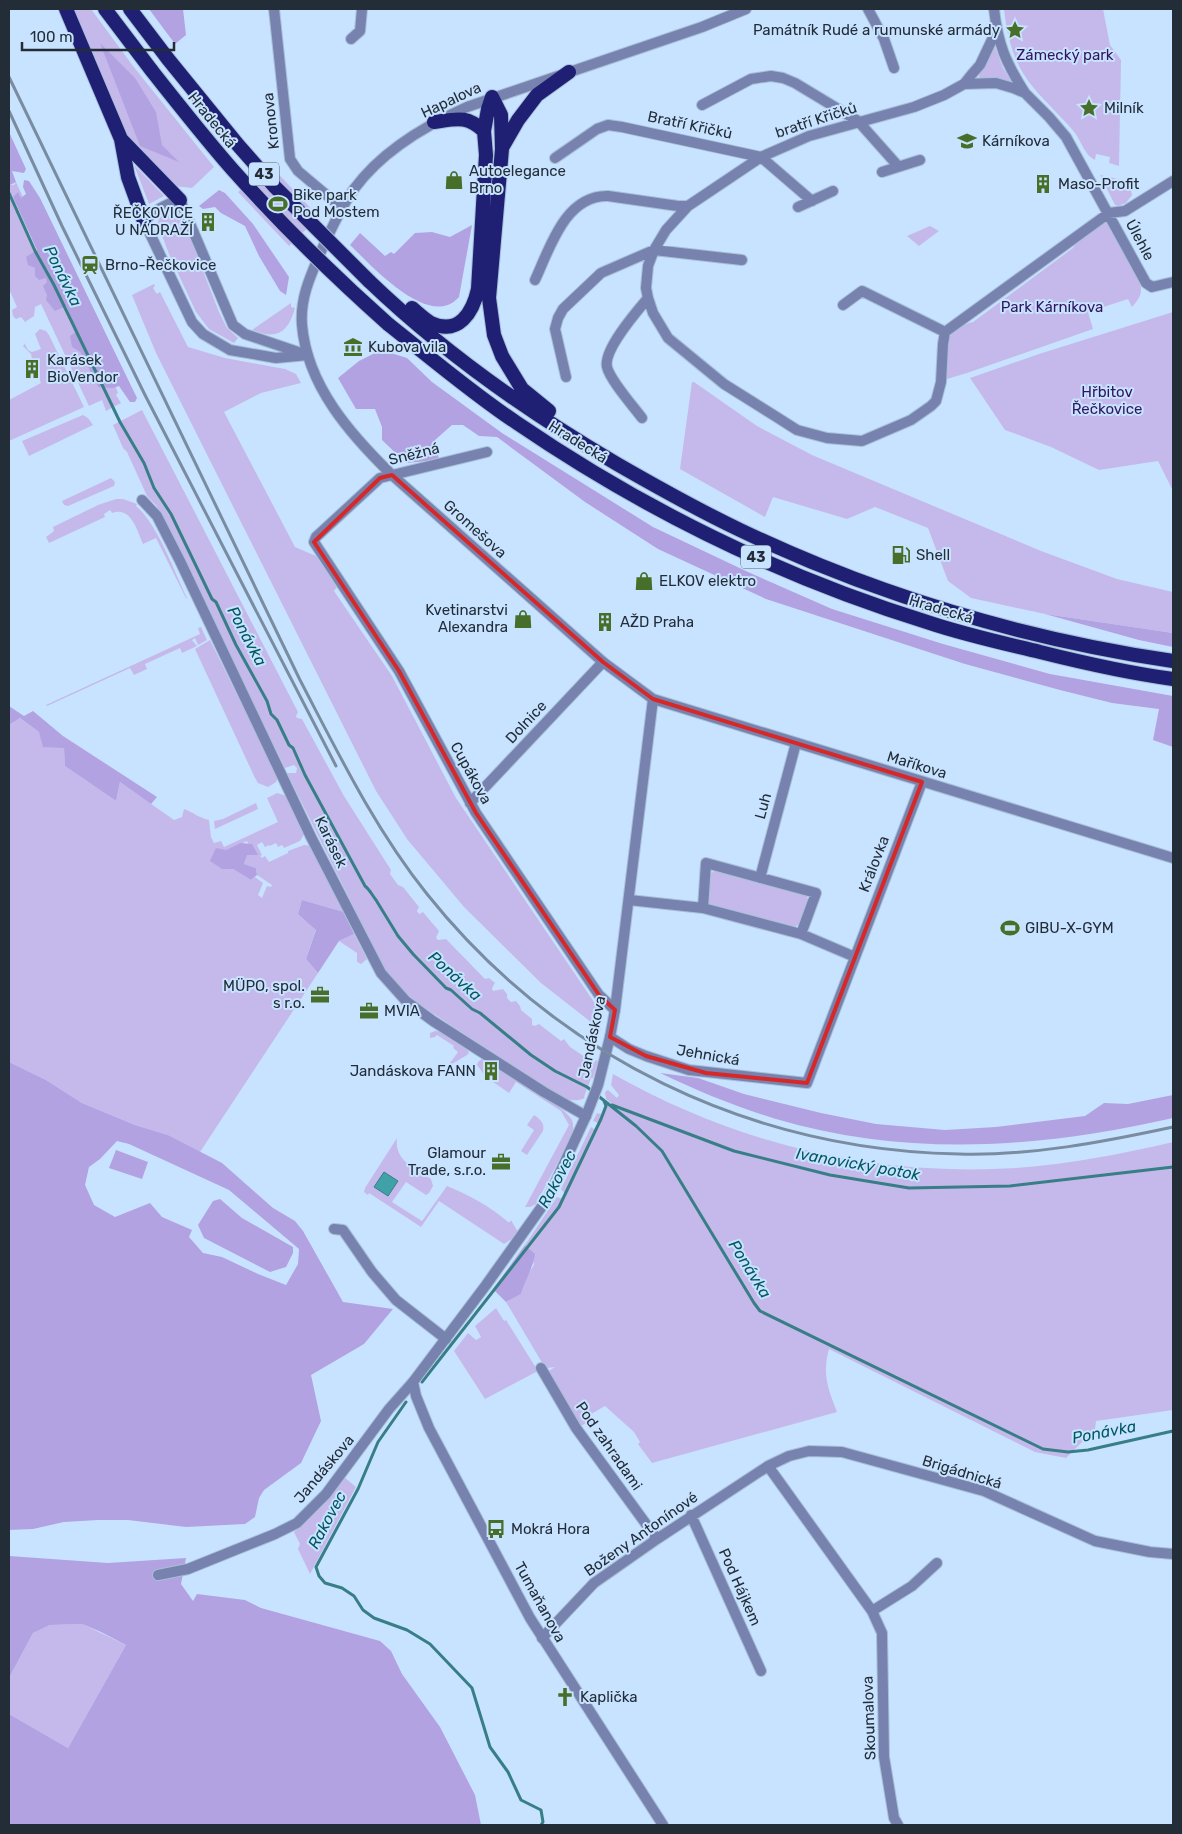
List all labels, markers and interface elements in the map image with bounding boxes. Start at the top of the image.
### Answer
place icon: Památník Rudé a rumunské armády [1004,19,1026,41]
scale bar [22,20,175,52]
place label: Památník Rudé a rumunské armády [753,21,1000,39]
text: 100 m [30,28,72,46]
park label: Zámecký park [1016,46,1114,64]
street label: Hapalova [418,78,484,122]
street label: Hradecká [184,89,240,151]
street label: Kronova [259,92,283,150]
place icon: Milník [1078,97,1100,119]
street label: bratří Křičků [773,98,859,142]
place label: Milník [1104,99,1144,117]
street label: Bratří Křičků [646,107,734,143]
school or university icon: Kárníkova [956,130,978,152]
place label: Kárníkova [982,132,1050,150]
road number: 43 [249,162,279,185]
place label: Autoelegance Brno [469,162,566,197]
shop icon: Autoelegance Brno [443,169,465,191]
building icon: Maso-Profit [1032,173,1054,195]
place label: Maso-Profit [1058,175,1140,193]
place label: Bike park Pod Mostem [293,186,380,221]
sports icon: Bike park Pod Mostem [267,193,289,215]
place label: ŘEČKOVICE U NÁDRAŽÍ [113,204,194,239]
building icon: ŘEČKOVICE U NÁDRAŽÍ [197,211,219,233]
street label: Úlehle [1122,216,1158,264]
water label: Ponávka [40,243,86,309]
station icon: Brno-Řečkovice [79,254,101,276]
place label: Brno-Řečkovice [105,256,216,274]
park label: Park Kárníkova [1001,298,1103,316]
museum icon: Kubova vila [342,336,364,358]
place label: Kubova vila [368,338,446,356]
place label: Karásek BioVendor [47,351,119,386]
building icon: Karásek BioVendor [21,358,43,380]
park label: Hřbitov Řečkovice [1072,383,1142,418]
street label: Hradecká [545,417,611,467]
street label: Sněžná [387,439,441,469]
street label: Gromešova [440,496,510,562]
fuel station icon: Shell [890,544,912,566]
road number: 43 [741,546,771,568]
place label: Shell [916,546,950,564]
shop icon: ELKOV elektro [633,570,655,592]
place label: ELKOV elektro [659,572,756,590]
street label: Hradecká [907,591,975,627]
place label: Kvetinarstvi Alexandra [425,601,508,636]
water label: Ponávka [223,603,271,669]
shop icon: Kvetinarstvi Alexandra [512,608,534,630]
building icon: AŽD Praha [594,611,616,633]
place label: AŽD Praha [620,613,694,631]
street label: Dolnice [502,697,550,747]
street label: Cupákova [447,739,495,807]
street label: Maříkova [885,747,949,783]
street label: Luh [751,791,775,821]
street label: Karásek [311,813,351,871]
street label: Královka [855,833,893,895]
sports icon: GIBU-X-GYM [999,917,1021,939]
place label: GIBU-X-GYM [1025,919,1114,937]
water label: Ponávka [424,947,486,1005]
place label: MÜPO, spol. s r.o. [223,977,305,1012]
office icon: MÜPO, spol. s r.o. [309,984,331,1006]
street label: Jandáskova [574,994,610,1080]
office icon: MVIA [358,1000,380,1022]
place label: MVIA [384,1002,420,1020]
street label: Jehnická [675,1041,741,1069]
building icon: Jandáskova FANN [480,1060,502,1082]
place label: Jandáskova FANN [350,1062,476,1080]
place label: Glamour Trade, s.r.o. [408,1144,486,1179]
water label: Ivanovický potok [795,1144,922,1184]
water label: Rakovec [534,1147,580,1211]
office icon: Glamour Trade, s.r.o. [490,1151,512,1173]
water label: Ponávka [725,1236,775,1302]
street label: Pod zahradami [572,1398,646,1494]
water label: Ponávka [1070,1416,1138,1448]
street label: Jandáskova [290,1431,358,1507]
street label: Brigádnická [920,1451,1004,1493]
water label: Rakovec [304,1488,350,1552]
street label: Boženy Antonínové [581,1488,701,1580]
bus stop icon: Mokrá Hora [485,1518,507,1540]
place label: Mokrá Hora [511,1520,590,1538]
street label: Pod Hájkem [715,1546,765,1628]
street label: Tumaňanova [511,1559,569,1645]
street label: Skoumalova [859,1676,879,1760]
church icon: Kaplička [554,1686,576,1708]
place label: Kaplička [580,1688,638,1706]

